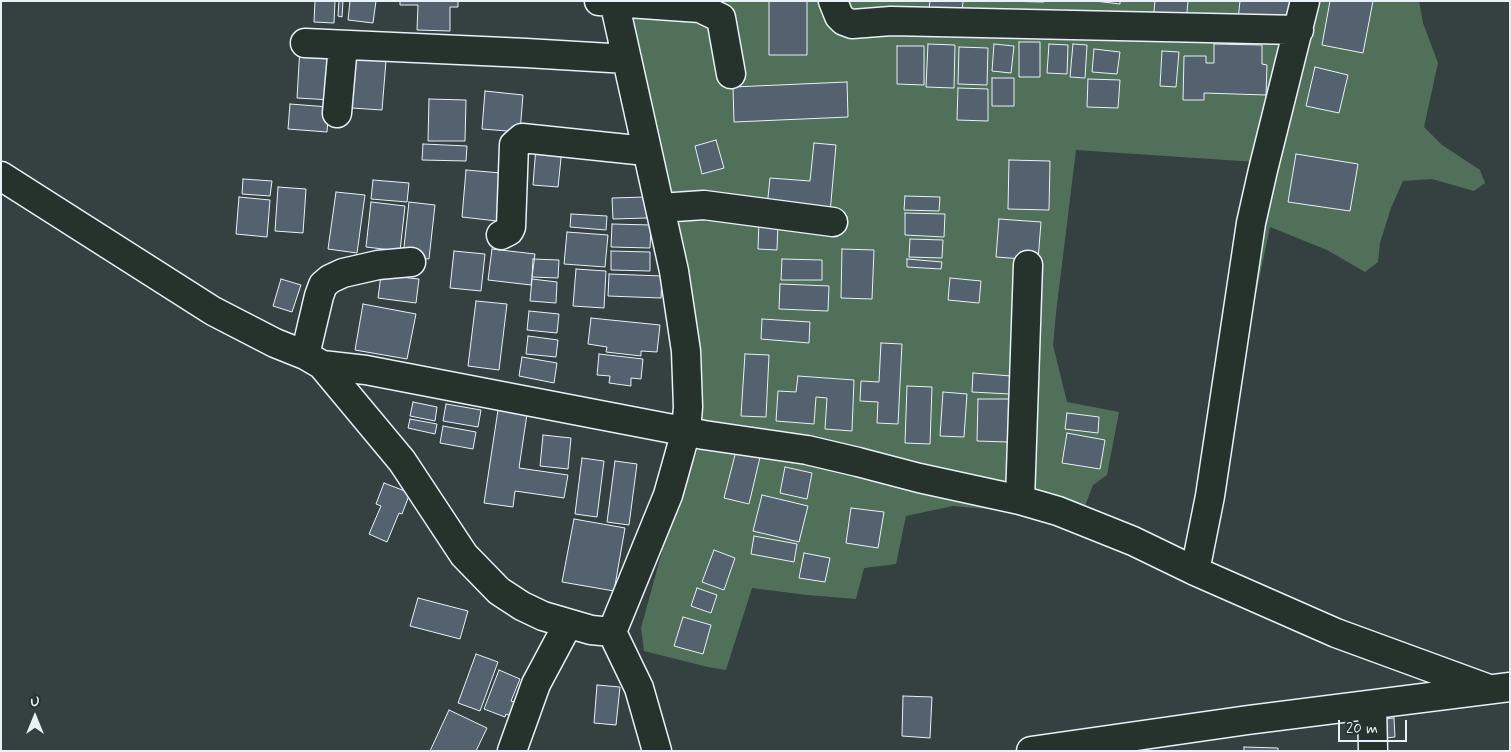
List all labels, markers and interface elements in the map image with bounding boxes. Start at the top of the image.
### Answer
north arrow [10,692,60,742]
text: U [30,693,40,711]
scale bar [1341,710,1410,742]
text: 20 m [1346,719,1378,739]

